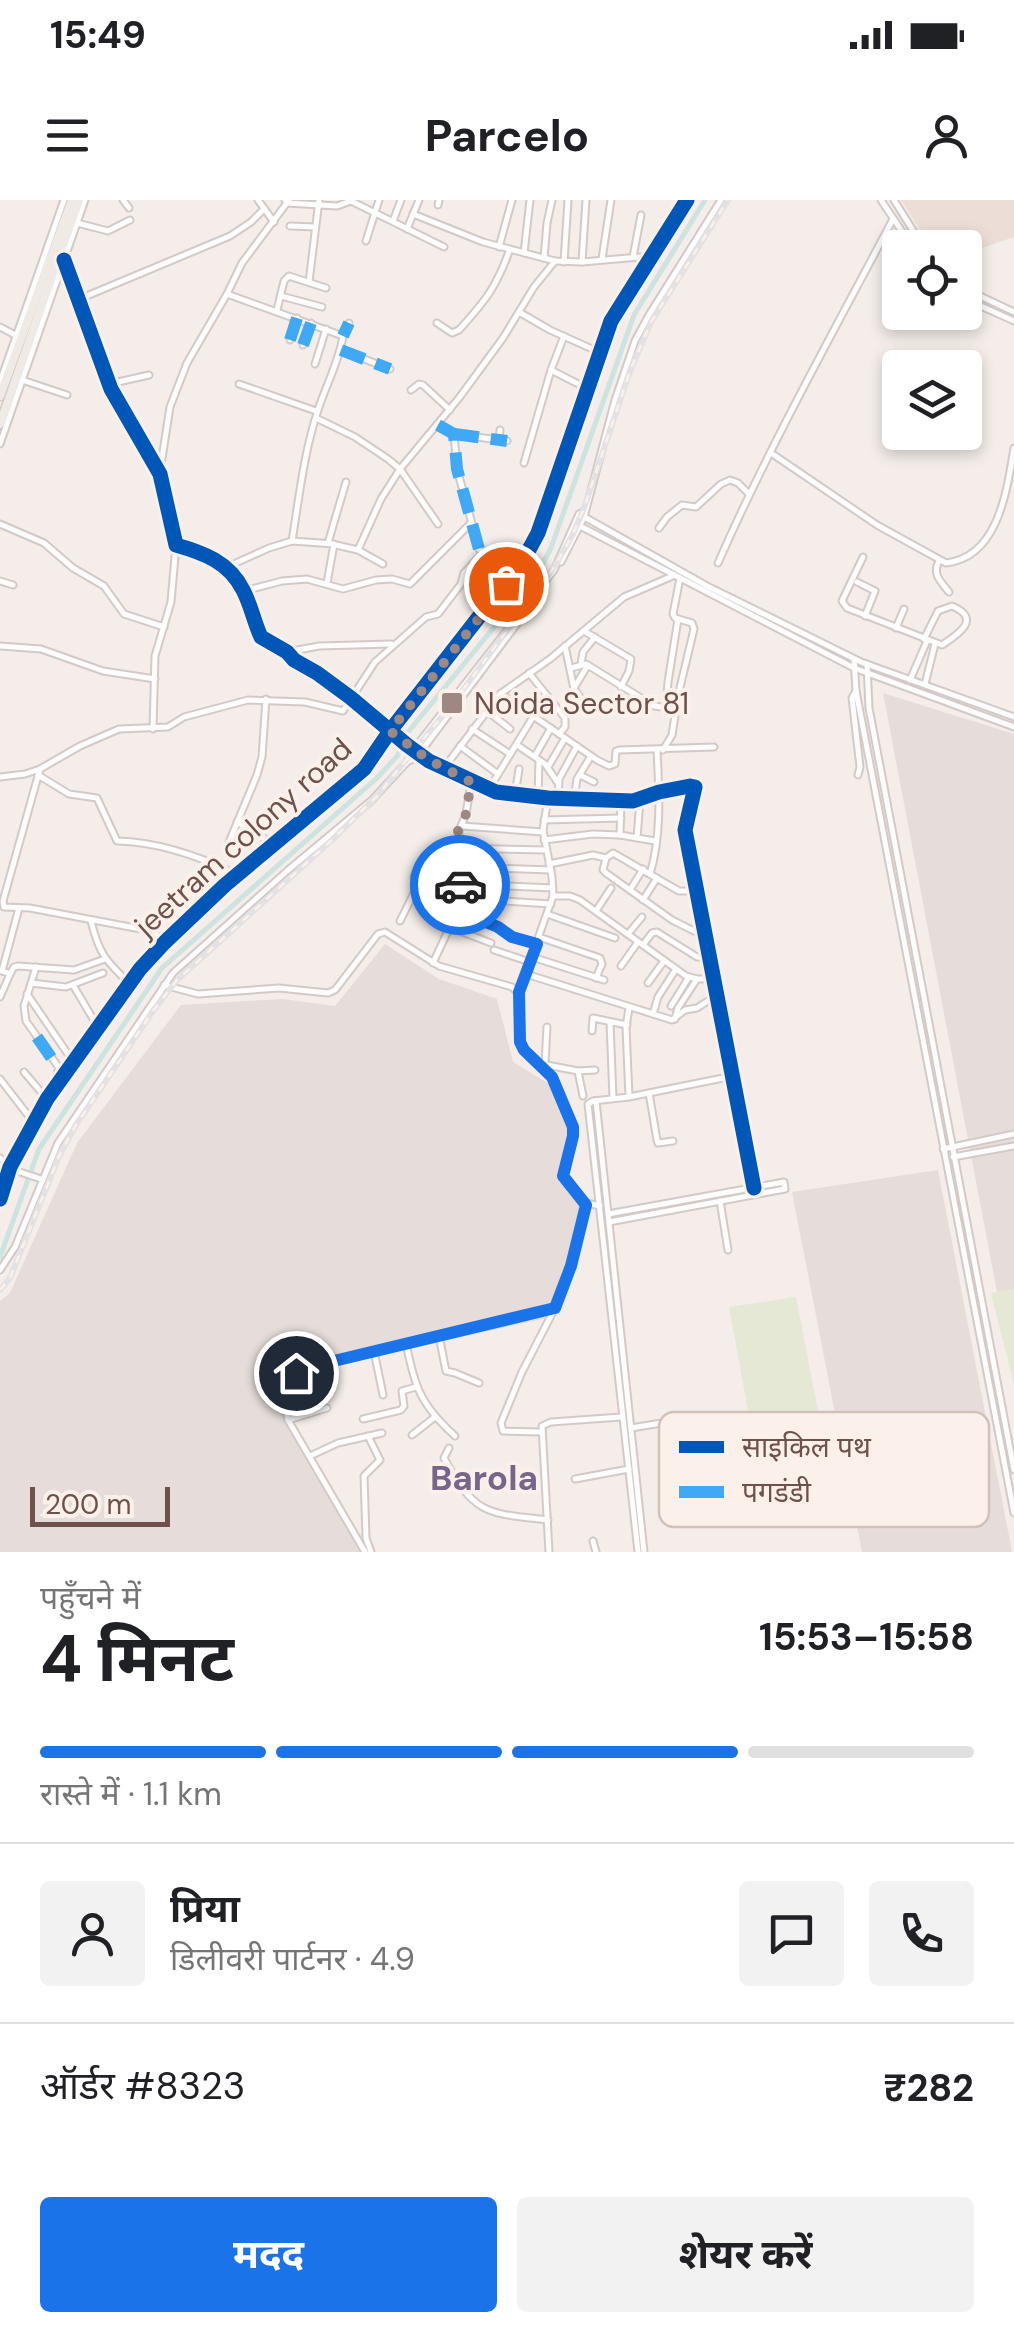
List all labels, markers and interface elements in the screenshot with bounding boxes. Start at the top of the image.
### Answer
text: 15:49 [50,10,146,60]
text: Parcelo [425,106,589,165]
icon: menu [40,108,95,163]
icon: person [919,108,974,163]
map controls [882,230,982,450]
button: locate [882,230,982,330]
button: layers [882,350,982,450]
pin [464,542,549,627]
icon: bag [479,557,534,612]
place label: Noida Sector 81 [474,684,689,723]
marker: Noida Sector 81 [439,690,465,716]
street label: jeetram colony road [126,729,360,946]
courier [410,835,510,935]
icon: car [433,858,488,913]
pin [254,1331,339,1416]
icon: home [269,1346,324,1401]
legend [659,1412,989,1527]
text: साइकिल पथ [742,1429,872,1466]
district label: Barola [430,1455,538,1501]
text: पगडंडी [742,1474,812,1511]
scale bar [30,1482,170,1526]
text: 200 m [45,1486,132,1523]
text: पहुँचने में [40,1577,141,1619]
text: 15:53–15:58 [759,1612,974,1662]
text: 4 मिनट [40,1617,234,1701]
text: रास्ते में · 1.1 km [40,1773,222,1815]
button: person [40,1881,145,1986]
button: chat [739,1881,844,1986]
button: phone [869,1881,974,1986]
text: प्रिया [170,1884,240,1934]
text: डिलीवरी पार्टनर · 4.9 [170,1938,415,1980]
text: ऑर्डर #8323 [40,2061,245,2111]
text: ₹282 [883,2063,974,2113]
button: मदद [40,2197,497,2312]
button: शेयर करें [517,2197,974,2312]

